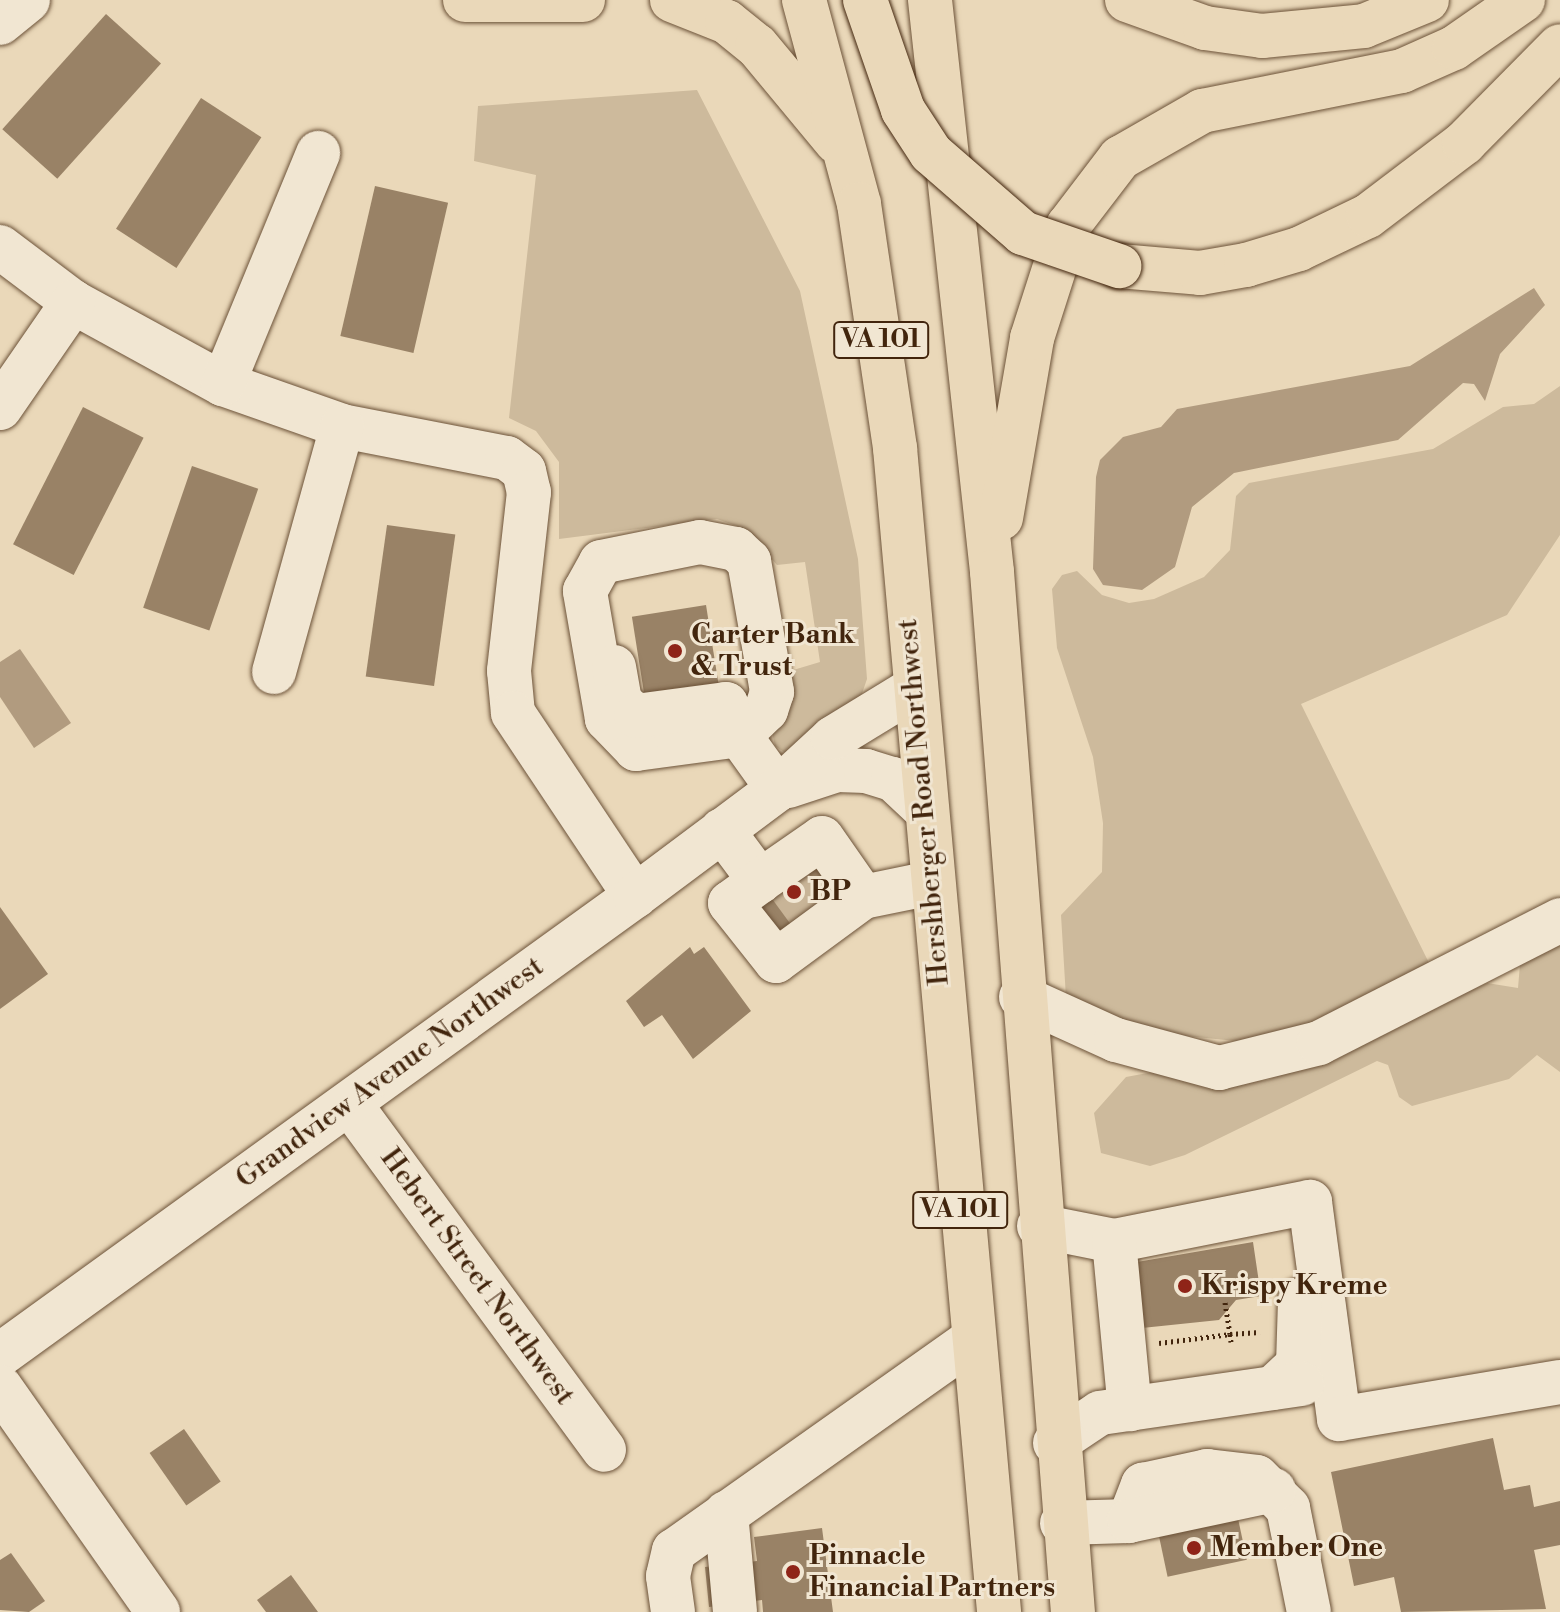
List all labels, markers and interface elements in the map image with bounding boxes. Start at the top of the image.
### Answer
road number: VA 101 [833,318,929,362]
street label: Hershberger Road Northwest [891,617,957,987]
place label: Carter Bank & Trust [691,618,855,684]
marker: Carter Bank & Trust [666,642,684,660]
place label: BP [810,875,851,909]
marker: BP [785,883,803,901]
street label: Grandview Avenue Northwest [230,950,550,1196]
street label: Hebert Street Northwest [373,1142,581,1412]
road number: VA 101 [912,1188,1008,1232]
place label: Krispy Kreme [1201,1269,1387,1303]
marker: Krispy Kreme [1176,1277,1194,1295]
place label: Member One [1210,1531,1383,1565]
place label: Pinnacle Financial Partners [809,1539,1055,1605]
marker: Member One [1185,1539,1203,1557]
marker: Pinnacle Financial Partners [784,1563,802,1581]

